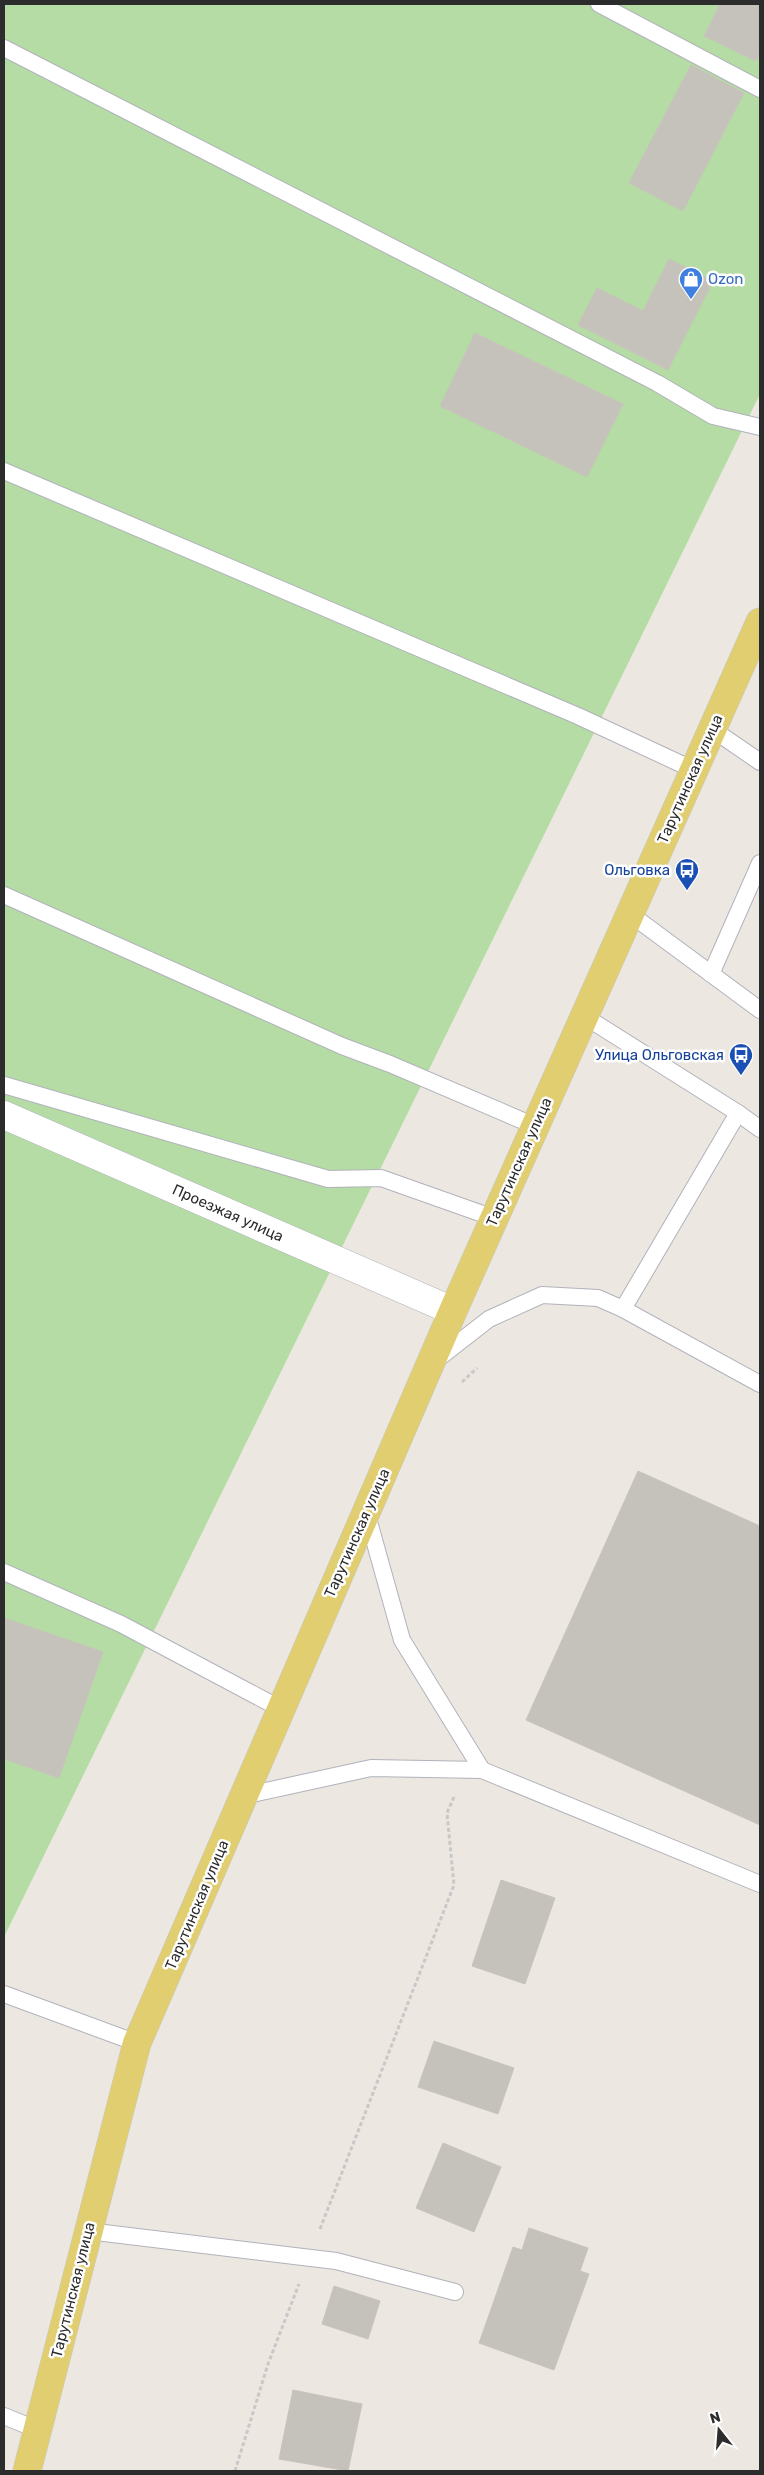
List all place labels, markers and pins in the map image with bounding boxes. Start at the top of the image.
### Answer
shop icon: Ozon [678,266,704,300]
place label: Ozon [708,270,743,288]
bus stop icon: Ольговка [674,857,700,891]
place label: Ольговка [604,861,670,879]
bus stop icon: Улица Ольговская [728,1042,754,1076]
place label: Улица Ольговская [595,1046,724,1064]

